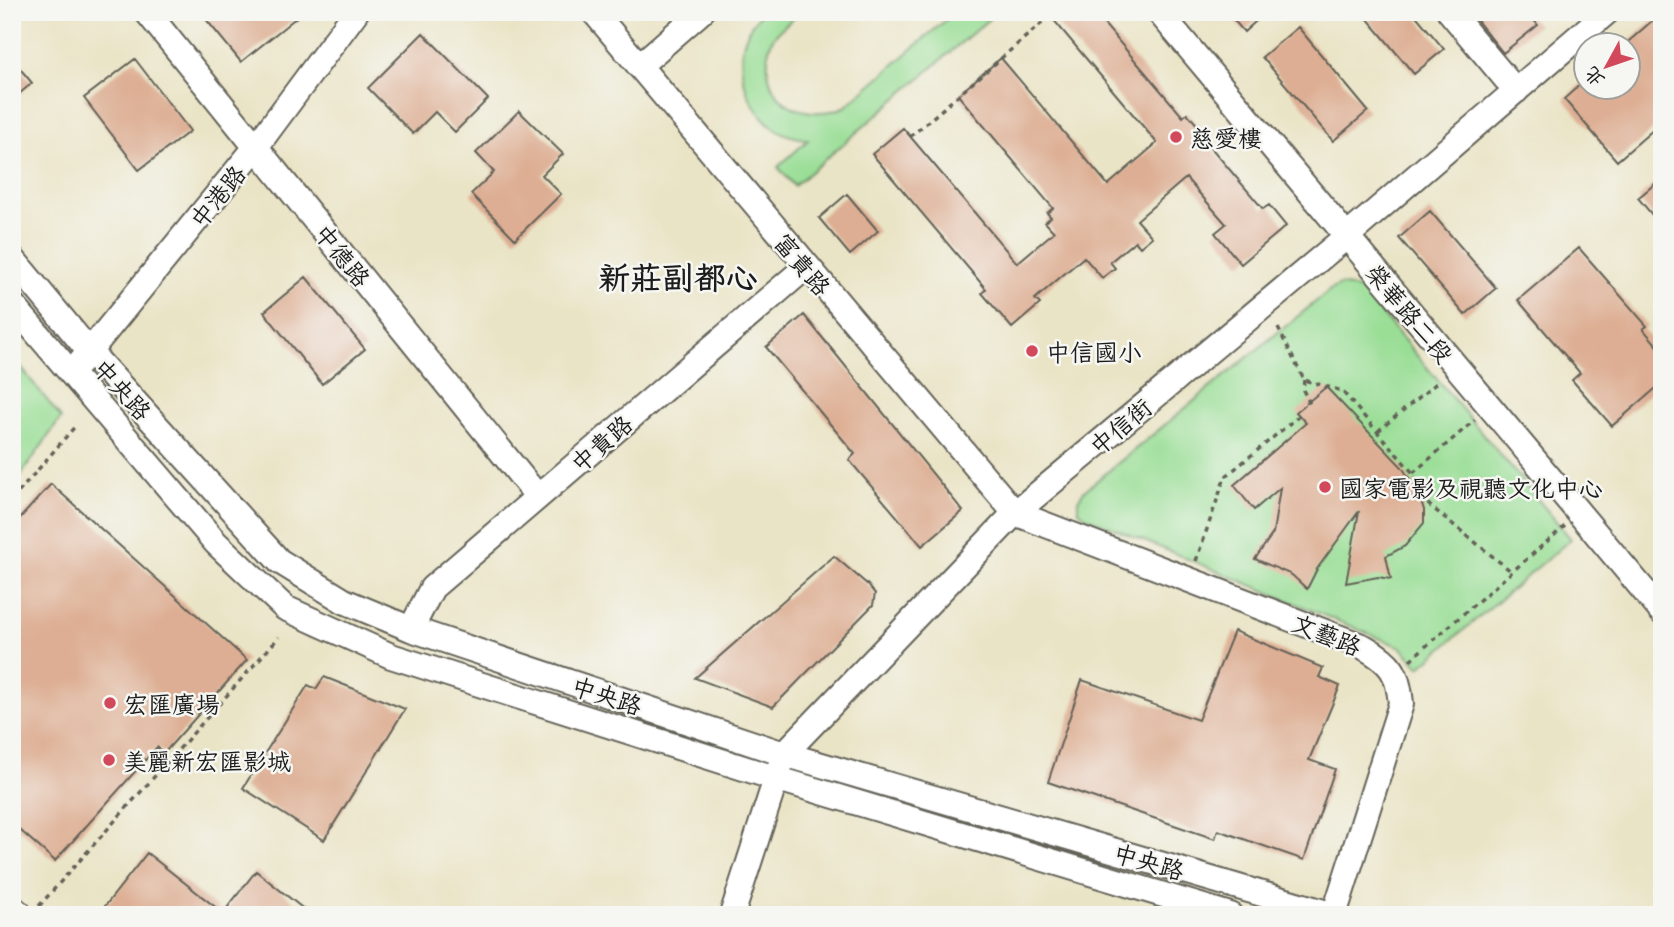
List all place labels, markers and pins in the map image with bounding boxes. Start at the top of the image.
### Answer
place label: 慈愛樓 [1190,122,1262,153]
marker: 慈愛樓 [1168,129,1184,145]
place label: 中信國小 [1046,336,1142,367]
marker: 中信國小 [1024,343,1040,359]
place label: 國家電影及視聽文化中心 [1339,472,1603,503]
marker: 國家電影及視聽文化中心 [1317,479,1333,495]
place label: 宏匯廣場 [124,688,220,719]
marker: 宏匯廣場 [102,695,118,711]
place label: 美麗新宏匯影城 [123,745,291,776]
marker: 美麗新宏匯影城 [101,752,117,768]

